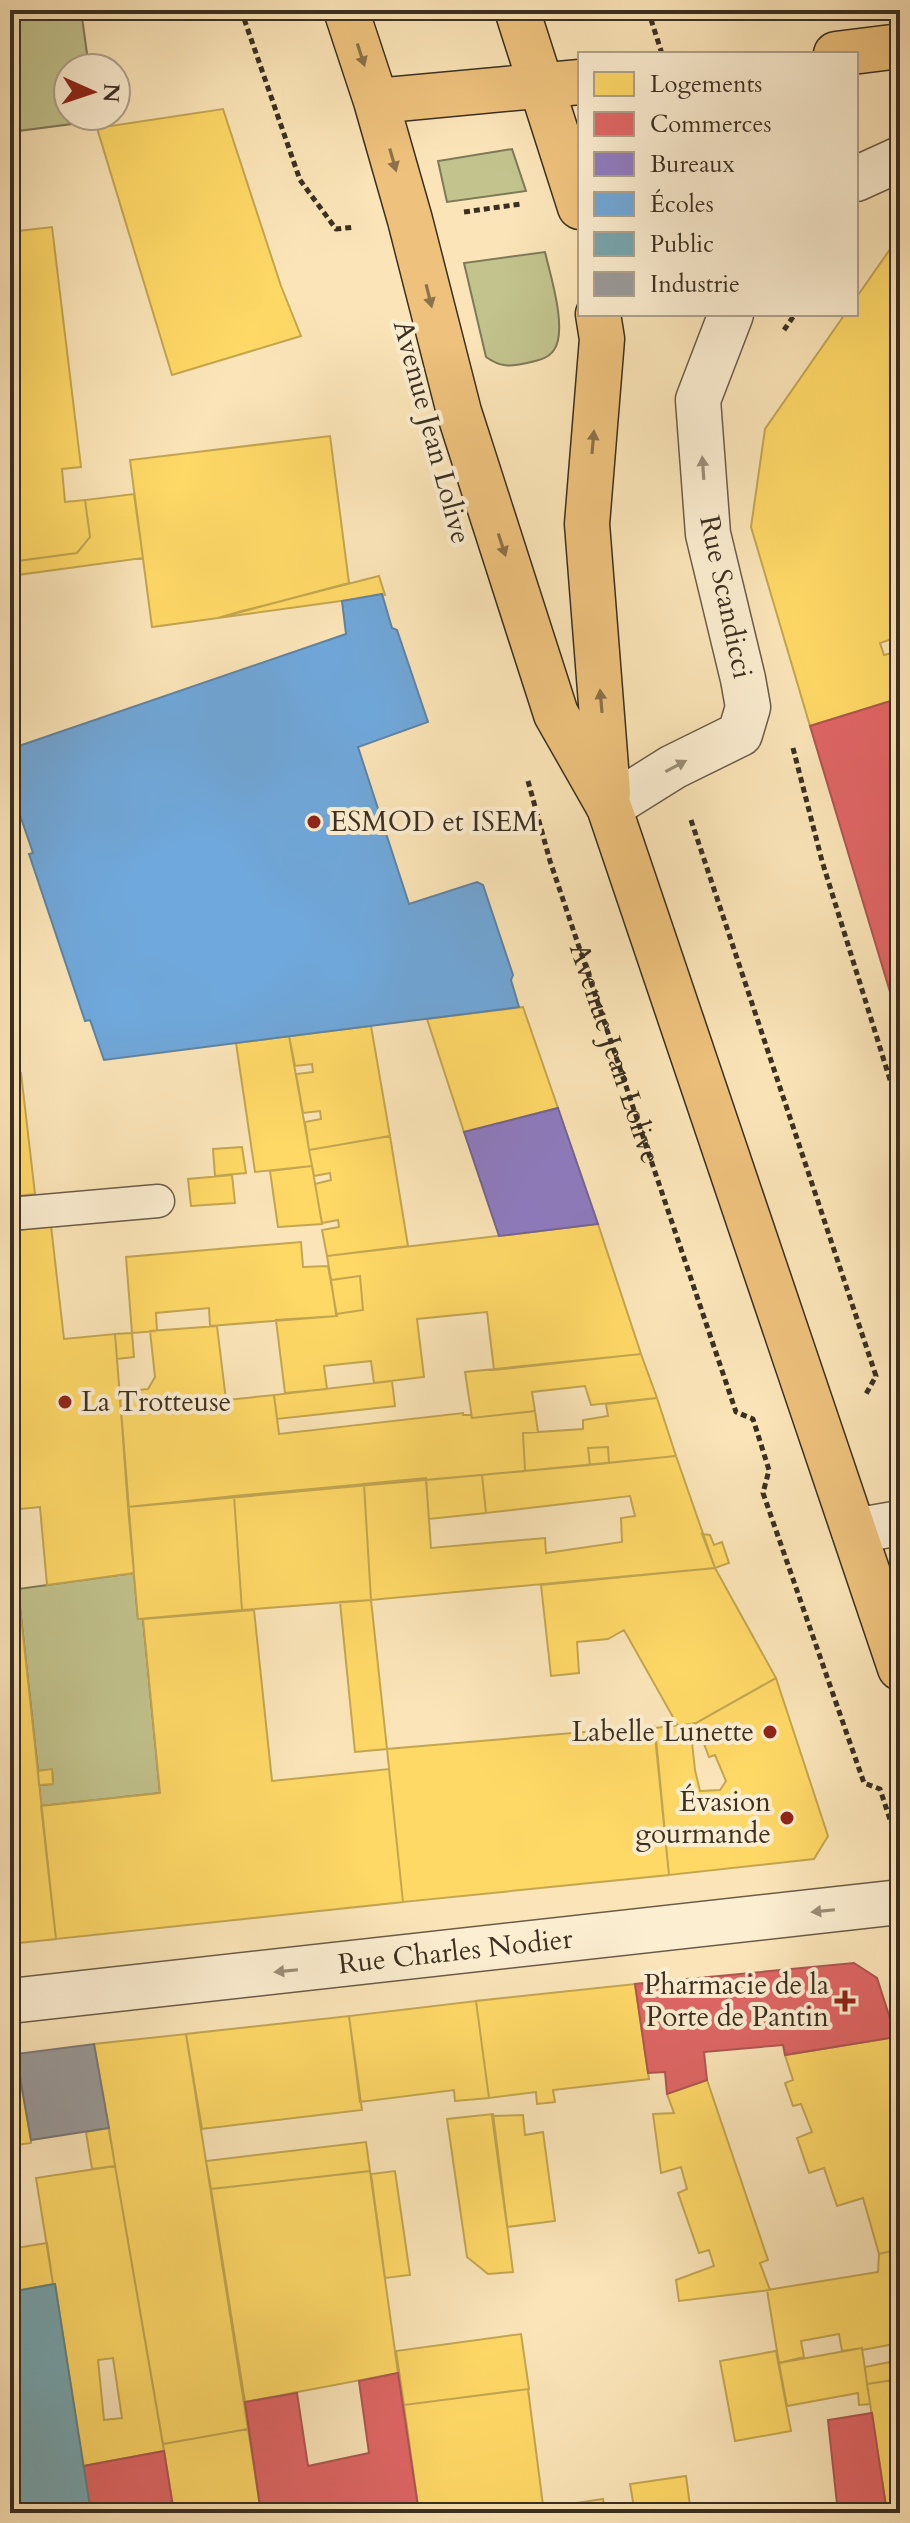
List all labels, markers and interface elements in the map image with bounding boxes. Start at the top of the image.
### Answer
one-way arrow [356,44,368,68]
north arrow [52,52,132,132]
legend [578,52,858,316]
text: Logements [650,68,762,101]
text: N [95,83,126,103]
text: Commerces [650,108,771,141]
one-way arrow [388,148,400,173]
text: Bureaux [650,148,735,181]
text: Écoles [650,188,714,221]
text: Public [650,228,714,261]
text: Industrie [650,268,740,301]
one-way arrow [423,283,436,308]
street label: Avenue Jean Lolive [384,316,480,548]
one-way arrow [587,429,600,454]
one-way arrow [696,455,709,480]
street label: Rue Scandicci [690,512,762,682]
one-way arrow [496,534,508,558]
one-way arrow [594,688,607,713]
one-way arrow [665,760,687,774]
place label: ESMOD et ISEM [330,803,538,841]
marker: ESMOD et ISEM [305,813,323,831]
street label: Avenue Jean Lolive [560,938,670,1168]
place label: La Trotteuse [81,1383,231,1421]
marker: La Trotteuse [56,1393,74,1411]
place label: Labelle Lunette [571,1713,754,1751]
marker: Labelle Lunette [761,1723,779,1741]
place label: Évasion gourmande [635,1783,771,1853]
marker: Évasion gourmande [778,1809,796,1827]
one-way arrow [810,1905,835,1918]
street label: Rue Charles Nodier [336,1919,575,1983]
one-way arrow [273,1964,298,1977]
place label: Pharmacie de la Porte de Pantin [644,1966,829,2036]
marker: Pharmacie de la Porte de Pantin [836,1992,854,2010]

